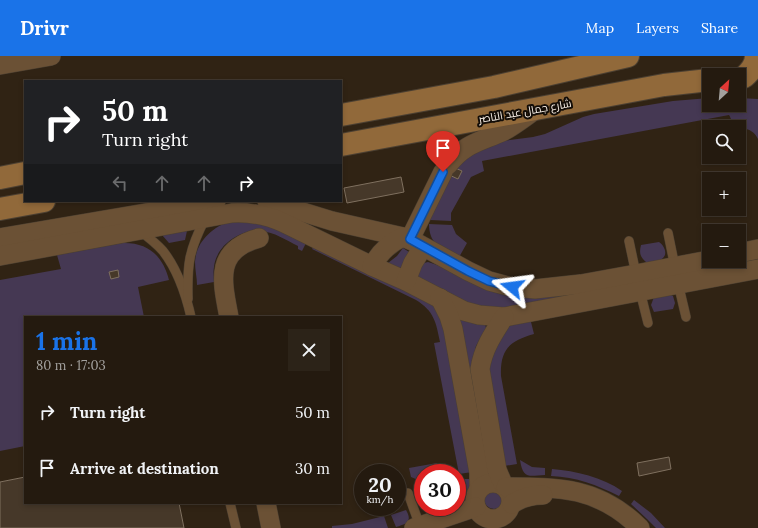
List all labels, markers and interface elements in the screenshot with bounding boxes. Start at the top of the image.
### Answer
text: Drivr [20,16,69,40]
text: Map [586,19,614,37]
text: Layers [636,19,679,37]
text: Share [701,19,738,37]
north arrow [702,68,746,112]
map controls [702,68,746,268]
text: 50 m [102,93,168,129]
icon: right [36,96,88,148]
street label: شارع جمال عبد الناصر [476,96,573,127]
button: search [702,120,746,164]
text: Turn right [102,128,188,151]
pin [426,131,460,172]
icon: arrive [432,137,454,159]
icon: left [109,172,131,194]
icon: ahead [151,172,173,194]
icon: ahead [193,172,215,194]
icon: right [235,172,257,194]
button: + [702,172,746,216]
button: − [702,224,746,268]
position arrow [491,266,533,308]
text: 1 min [36,326,97,357]
button: close [288,329,330,371]
text: 80 m · 17:03 [36,357,106,374]
icon: right [36,401,58,423]
text: Turn right [70,403,146,422]
text: 50 m [295,403,330,422]
icon: arrive [36,457,58,479]
text: Arrive at destination [70,459,219,478]
text: 30 m [295,459,330,478]
speed limit sign: 30 [414,464,466,516]
text: 20 [368,472,392,497]
text: km/h [366,493,394,506]

